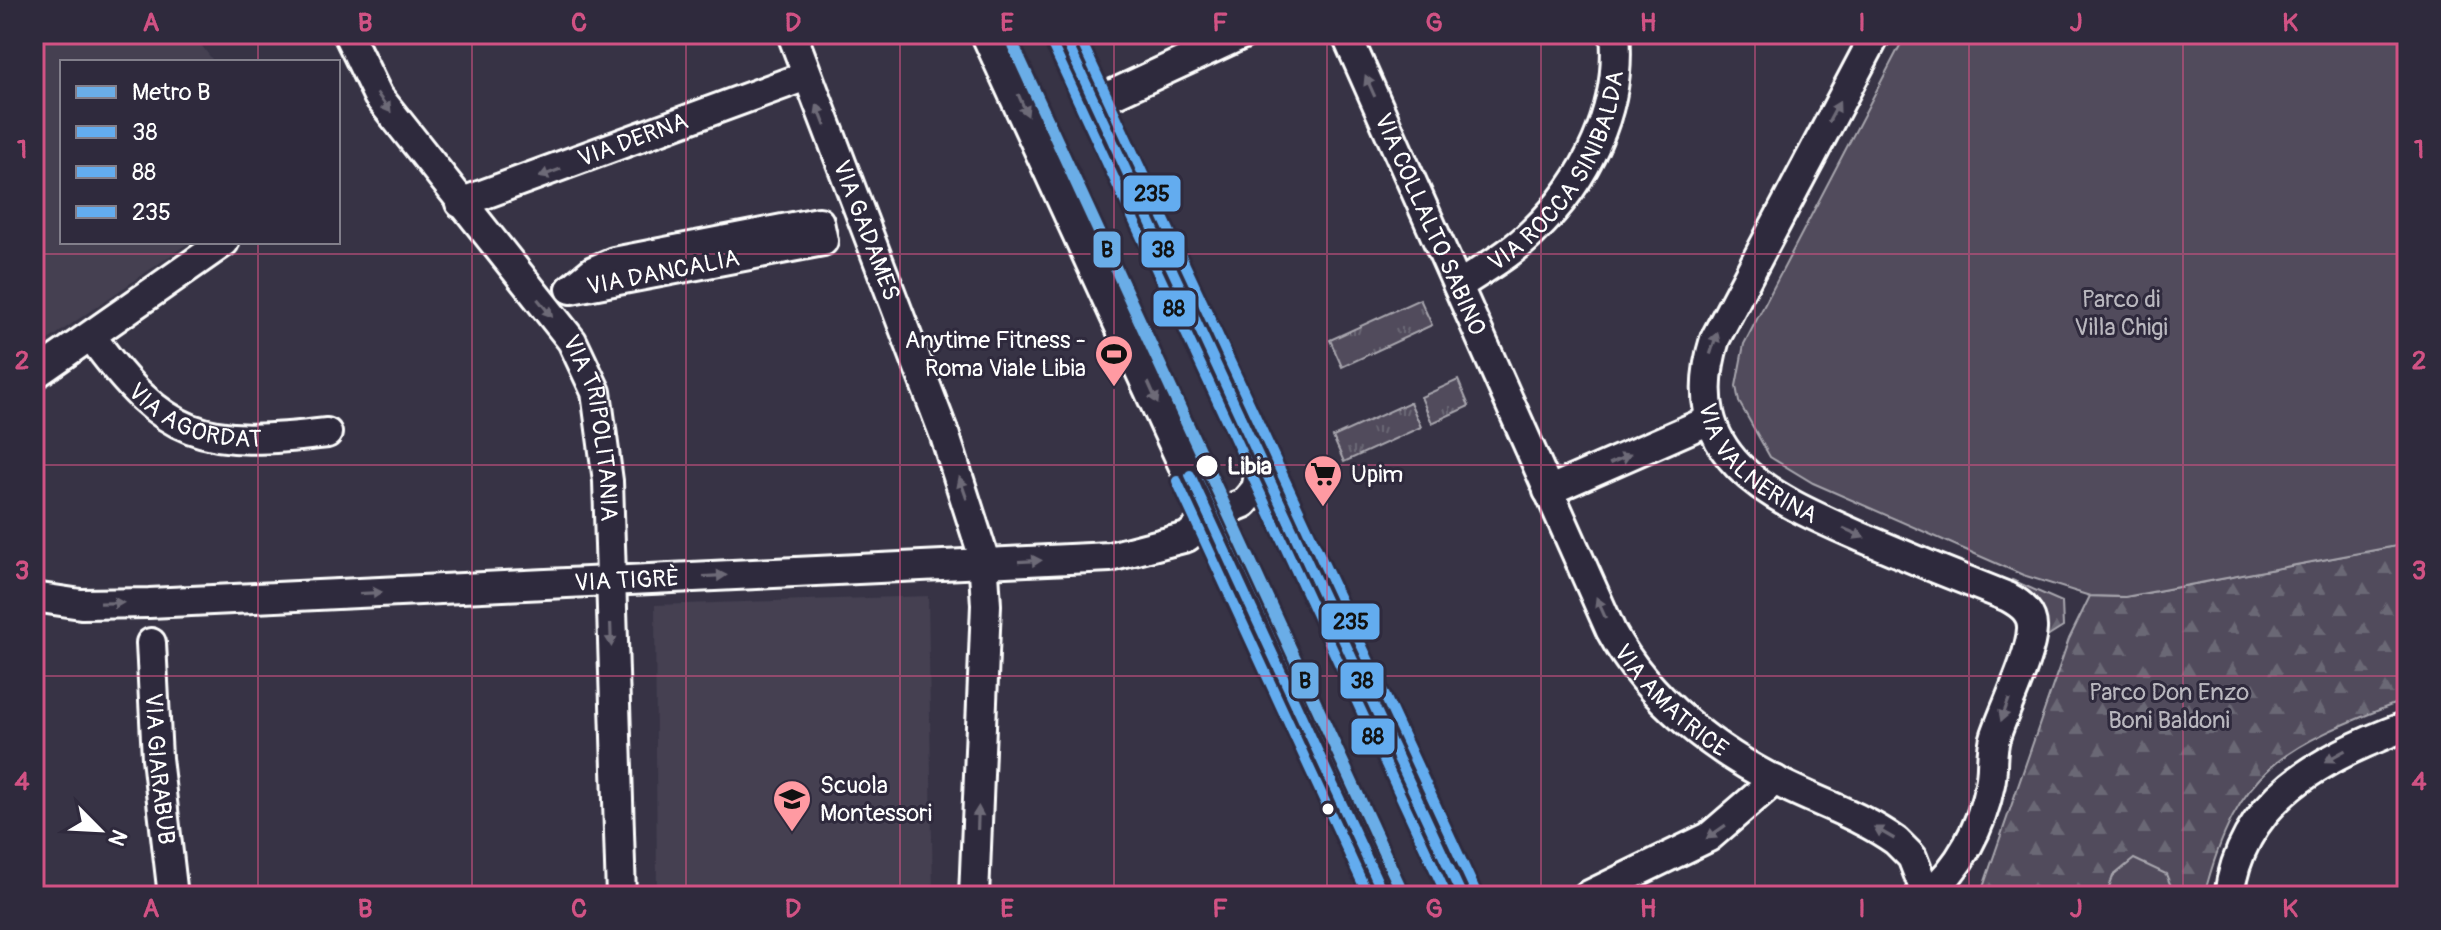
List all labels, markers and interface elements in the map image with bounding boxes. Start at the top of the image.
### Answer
text: A [143,7,160,39]
text: B [358,7,372,39]
text: C [571,7,587,39]
text: D [785,7,801,39]
text: E [1000,7,1014,39]
text: F [1212,7,1228,39]
text: G [1425,7,1443,39]
text: H [1640,7,1656,39]
text: I [1858,7,1866,39]
text: J [2070,7,2082,39]
text: K [2282,7,2298,39]
legend [60,60,340,244]
street label: VIA ROCCA SINIBALDA [1483,69,1630,277]
one-way arrow [1363,75,1376,98]
text: Metro B [132,78,211,107]
one-way arrow [376,93,391,114]
one-way arrow [1016,93,1029,117]
one-way arrow [1827,101,1841,124]
one-way arrow [814,102,827,126]
street label: VIA DERNA [574,107,692,174]
street label: VIA COLLALTO SABINO [1368,109,1492,340]
text: 38 [132,118,158,147]
text: 1 [17,134,27,166]
text: 1 [2414,134,2424,166]
street label: VIA GADAMES [826,156,906,305]
text: 88 [132,158,156,187]
one-way arrow [538,167,562,179]
line badge: 235 [1122,174,1182,213]
text: 235 [1134,180,1170,208]
text: 235 [132,198,171,227]
line badge: B [1092,230,1122,269]
line badge: 38 [1140,230,1186,269]
text: B [1101,236,1113,264]
text: 38 [1151,236,1175,264]
street label: VIA DANCALIA [584,243,742,302]
park label: Parco di Villa Chigi [2074,285,2168,342]
line badge: 88 [1152,289,1197,328]
text: 88 [1163,295,1185,323]
one-way arrow [536,297,553,318]
place label: Anytime Fitness - Roma Viale Libia [905,326,1086,383]
street label: VIA TRIPOLITANIA [556,330,623,522]
one-way arrow [1709,331,1721,355]
sports icon: Anytime Fitness - Roma Viale Libia [1093,333,1135,388]
text: 2 [15,345,29,377]
text: 2 [2412,345,2426,377]
street label: VIA AGORDAT [122,377,262,454]
one-way arrow [1146,381,1160,405]
street label: VIA VALNERINA [1692,400,1822,530]
place label: Libia [1227,452,1272,481]
marker: Libia [1194,453,1220,479]
supermarket icon: Upim [1302,453,1344,508]
one-way arrow [1608,453,1632,466]
place label: Upim [1351,460,1403,489]
one-way arrow [956,476,969,500]
one-way arrow [1842,527,1865,540]
text: 3 [15,555,29,587]
one-way arrow [1018,555,1043,568]
text: 3 [2412,555,2426,587]
street label: VIA TIGRÈ [574,564,680,598]
one-way arrow [703,569,728,582]
one-way arrow [359,586,384,599]
one-way arrow [1594,596,1607,620]
one-way arrow [100,597,125,609]
line badge: 235 [1320,602,1381,641]
text: 235 [1333,608,1369,636]
one-way arrow [605,623,618,648]
street label: VIA AMATRICE [1607,639,1733,764]
line badge: B [1290,661,1320,700]
line badge: 38 [1339,661,1385,700]
text: B [1299,667,1311,695]
text: 38 [1350,667,1374,695]
park label: Parco Don Enzo Boni Baldoni [2089,678,2249,735]
street label: VIA GIARABUB [139,692,181,846]
one-way arrow [1998,698,2011,722]
line badge: 88 [1350,717,1396,756]
text: 88 [1362,723,1384,751]
one-way arrow [2324,749,2346,763]
text: 4 [14,766,30,798]
text: 4 [2411,766,2427,798]
place label: Scuola Montessori [820,771,932,828]
school or university icon: Scuola Montessori [771,778,813,833]
north arrow [60,790,140,870]
unlabelled marker [1320,801,1336,817]
one-way arrow [971,805,984,830]
one-way arrow [1705,824,1727,840]
text: N [101,825,133,850]
one-way arrow [1873,826,1895,840]
text: A [143,893,160,925]
text: B [358,893,372,925]
text: C [571,893,587,925]
text: D [785,893,801,925]
text: E [1000,893,1014,925]
text: F [1212,893,1228,925]
text: G [1425,893,1443,925]
text: H [1640,893,1656,925]
text: I [1858,893,1866,925]
text: J [2070,893,2082,925]
text: K [2282,893,2298,925]

